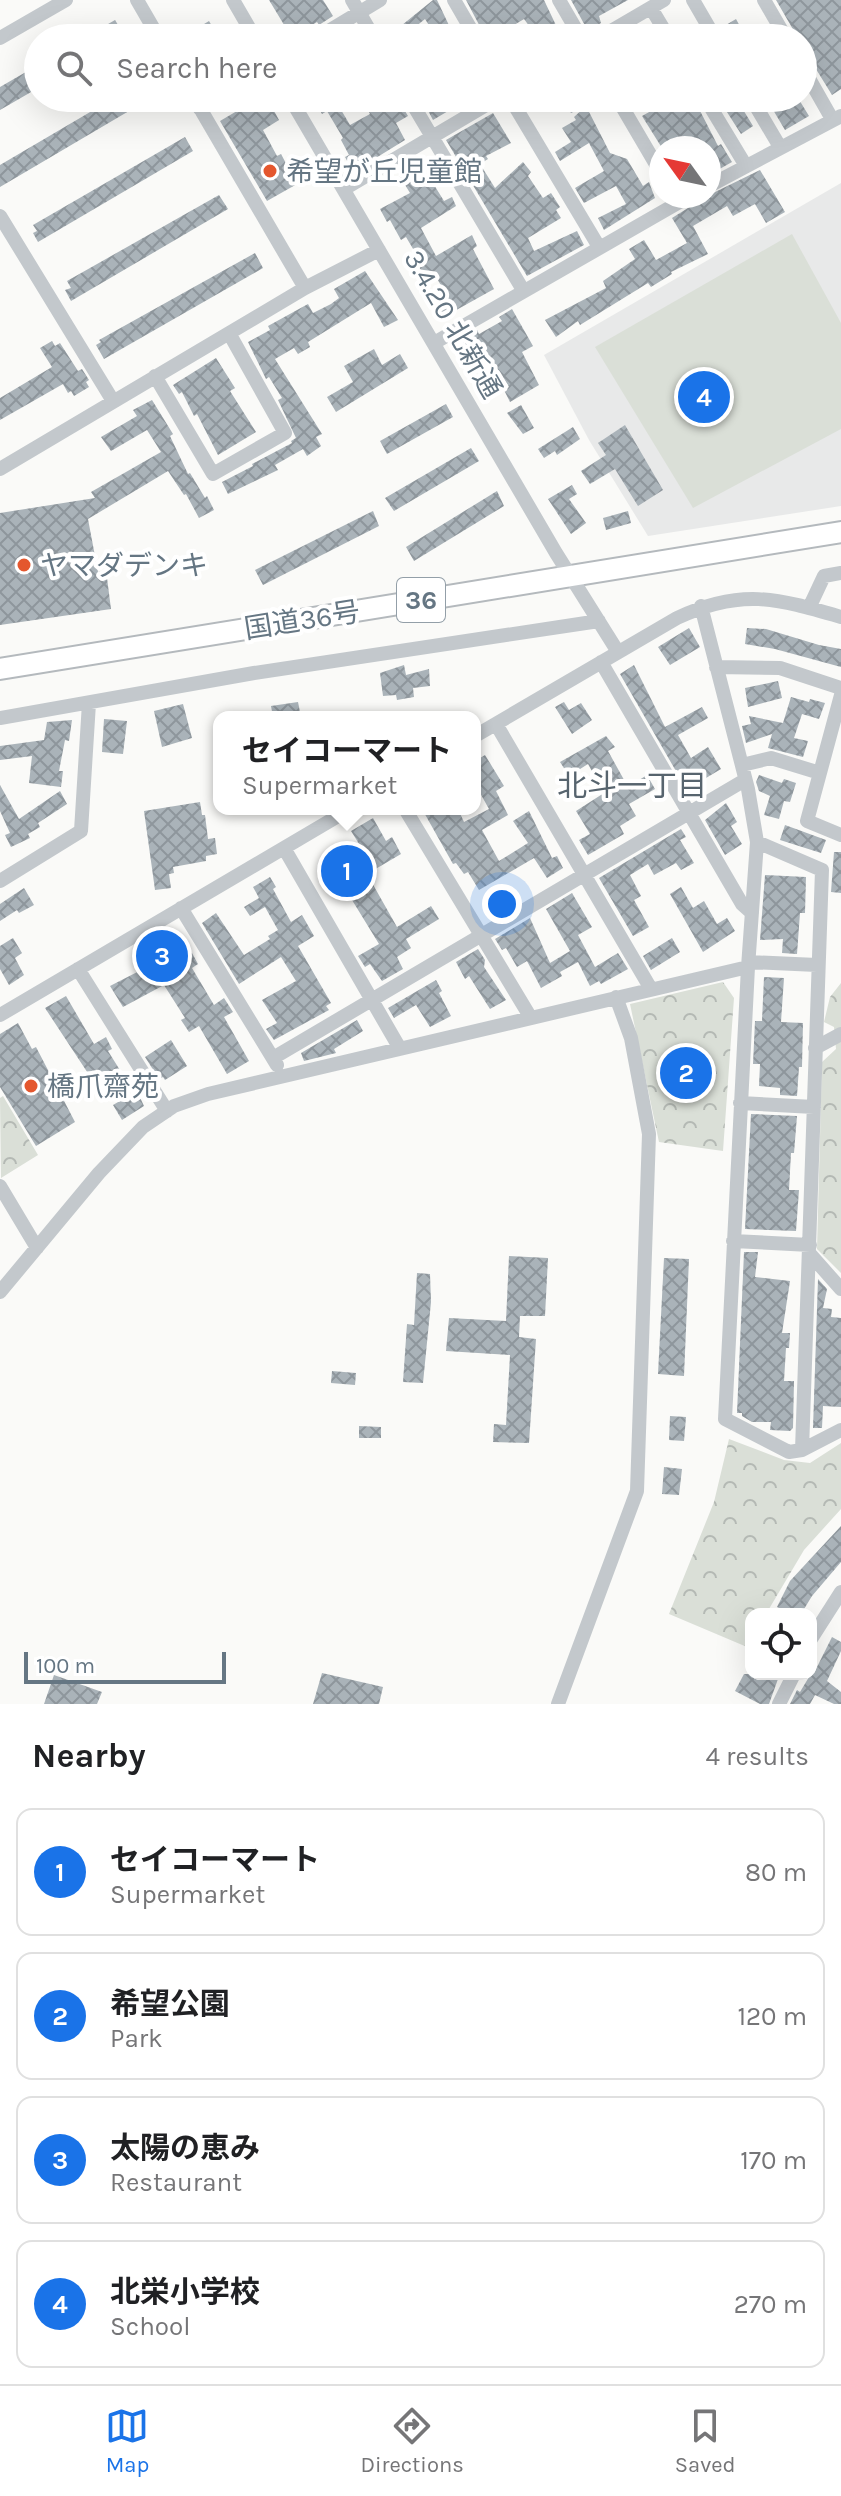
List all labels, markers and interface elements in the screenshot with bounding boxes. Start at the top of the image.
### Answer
search box [24,24,817,112]
icon: search [52,46,96,90]
text: Search here [116,50,277,86]
north arrow [649,136,721,208]
place label: 希望が丘児童館 [286,155,482,188]
marker: 希望が丘児童館 [261,162,279,180]
street label: 3.4.20 北新通 [397,244,509,404]
pin: 4 [678,367,730,427]
place label: ヤマダデンキ [40,549,208,582]
marker: ヤマダデンキ [15,556,33,574]
road number: 36 [397,578,445,622]
street label: 国道36号 [242,595,362,645]
popup [213,711,481,815]
text: セイコーマート [242,733,452,769]
district label: 北斗一丁目 [557,768,707,804]
text: Supermarket [242,770,397,801]
pin: 1 [321,841,373,901]
your location [482,884,522,924]
pin: 3 [136,926,188,986]
pin: 2 [660,1043,712,1103]
place label: 橋爪齋苑 [47,1070,159,1103]
marker: 橋爪齋苑 [22,1077,40,1095]
map controls [745,1608,817,1680]
button: locate [745,1608,817,1680]
scale bar [24,1648,226,1684]
text: 100 m [36,1653,95,1679]
text: Nearby [32,1736,146,1776]
text: 4 results [705,1741,809,1772]
text: セイコーマート [110,1842,320,1878]
text: 1 [55,1857,65,1888]
text: 80 m [745,1857,807,1888]
text: Supermarket [110,1879,265,1910]
text: 希望公園 [110,1986,230,2022]
text: 2 [52,2001,68,2032]
text: 120 m [737,2001,807,2032]
text: Park [110,2023,163,2054]
text: 太陽の恵み [110,2130,260,2166]
text: 3 [52,2145,68,2176]
text: 170 m [740,2145,807,2176]
text: Restaurant [110,2167,242,2198]
text: 北栄小学校 [110,2274,260,2310]
text: 4 [52,2289,68,2320]
text: 270 m [734,2289,807,2320]
text: School [110,2311,191,2342]
tab: Map [105,2404,149,2478]
tab: Directions [360,2404,464,2478]
tab: Saved [675,2404,736,2478]

